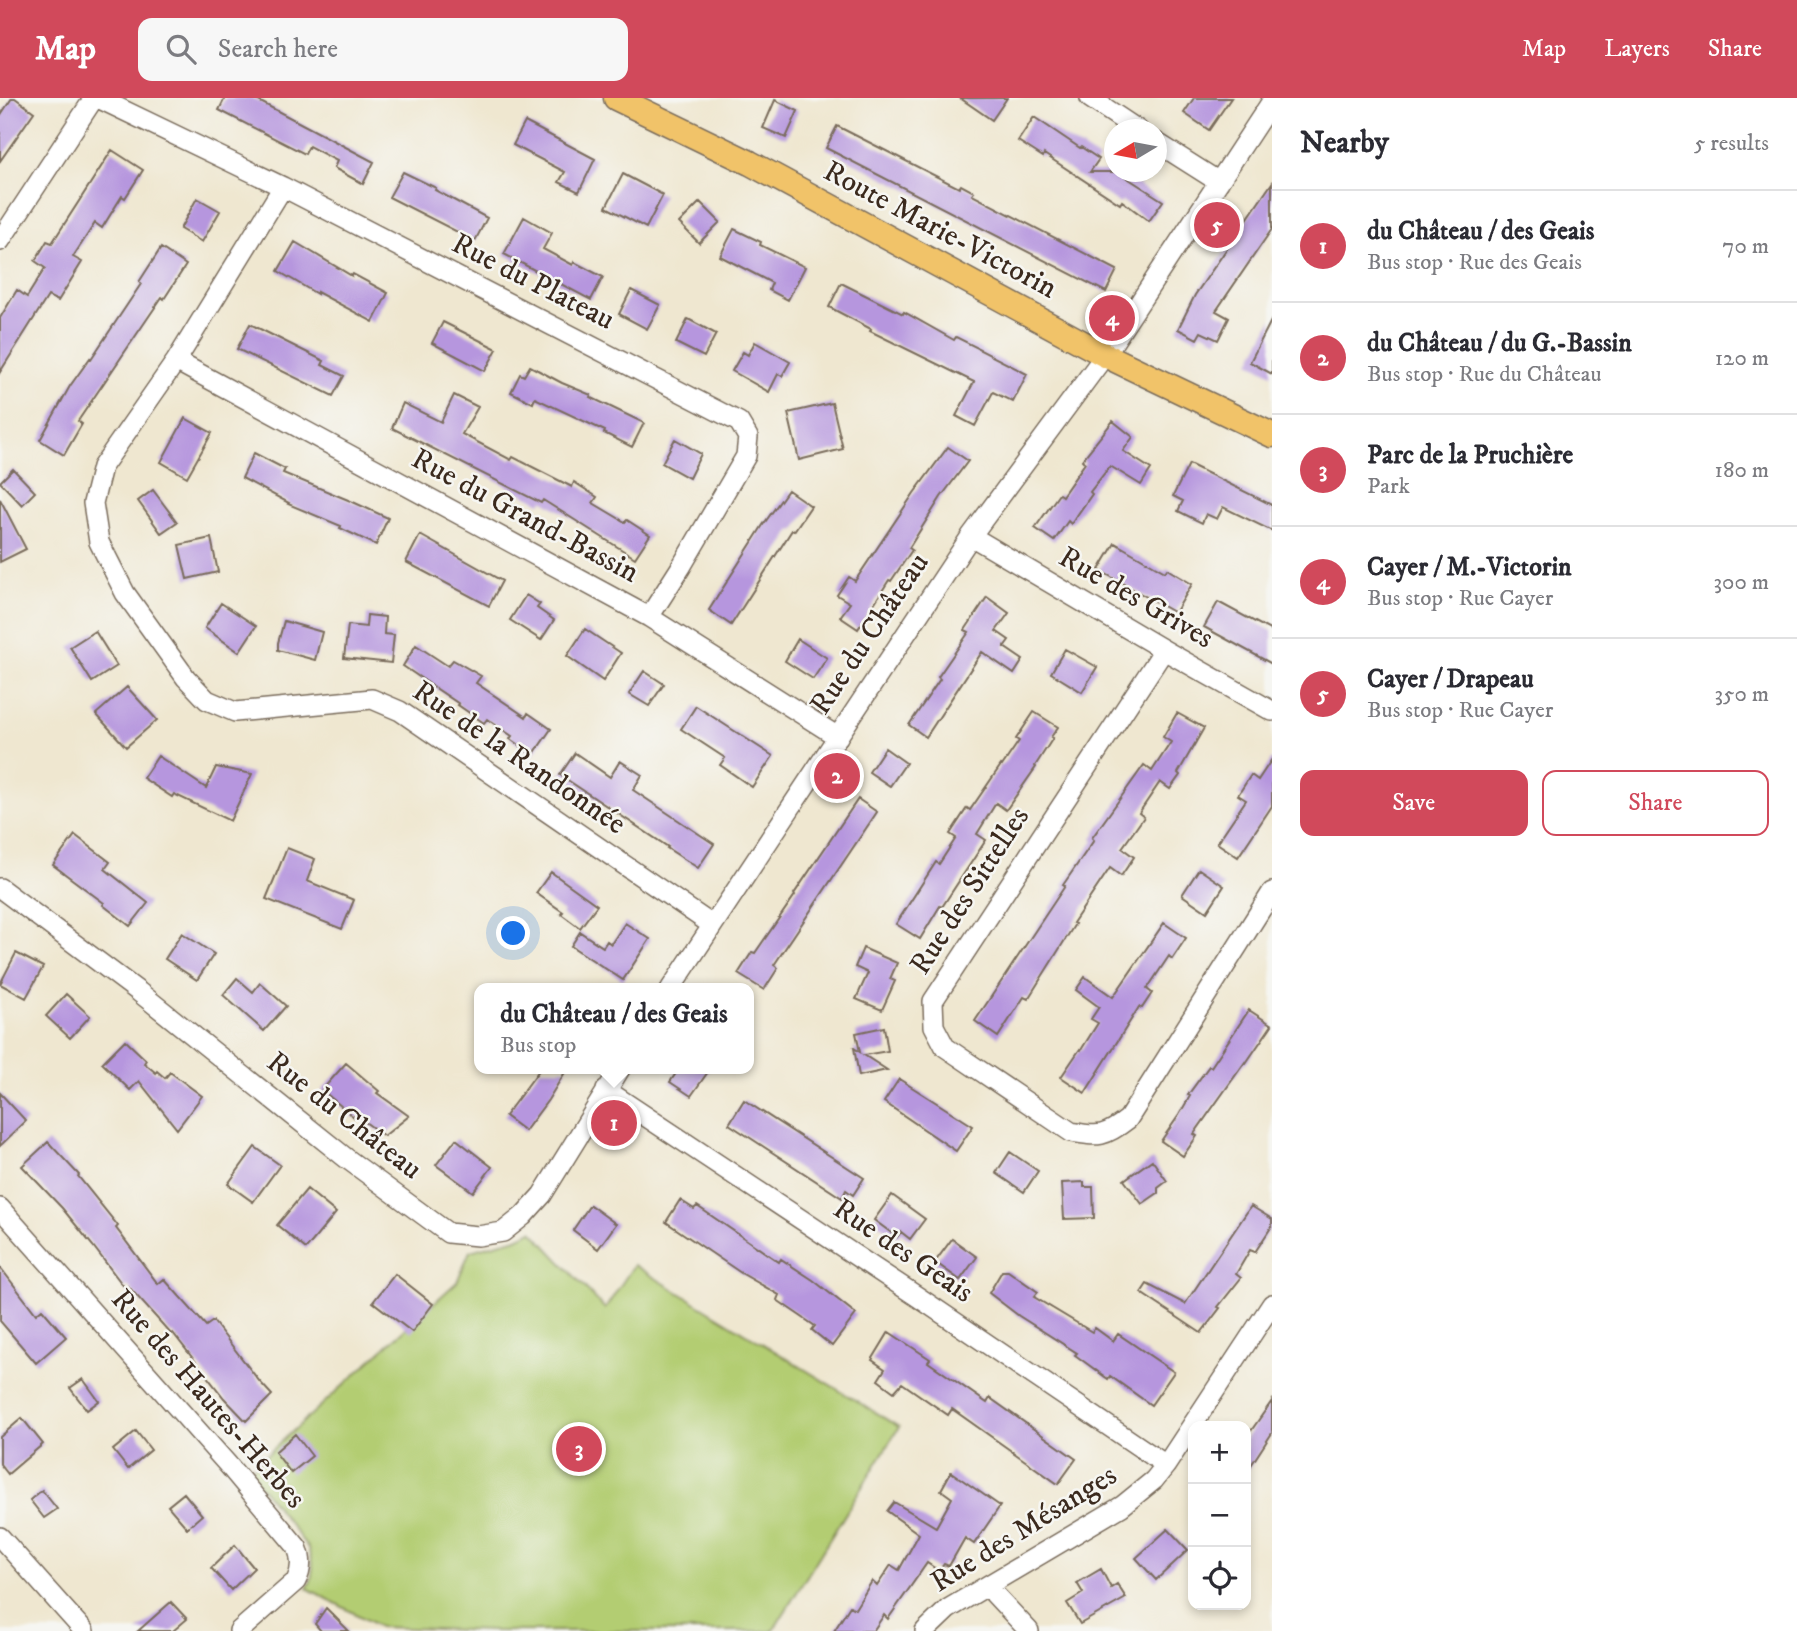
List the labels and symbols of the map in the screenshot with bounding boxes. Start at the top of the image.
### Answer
north arrow [1104,119,1167,182]
street label: Route Marie-Victorin [817,153,1063,307]
pin: 5 [1194,199,1240,251]
street label: Rue du Plateau [446,225,620,339]
pin: 4 [1089,292,1135,344]
street label: Rue du Grand-Bassin [405,441,645,592]
street label: Rue des Grives [1052,539,1220,657]
street label: Rue du Château [802,546,938,722]
street label: Rue de la Randonnée [405,673,633,843]
pin: 2 [814,750,860,802]
street label: Rue des Sittelles [902,800,1038,982]
your location [496,916,530,950]
street label: Rue du Château [259,1044,429,1188]
pin: 1 [591,1097,637,1149]
street label: Rue des Geais [826,1191,980,1311]
street label: Rue des Hautes-Herbes [103,1282,313,1516]
pin: 3 [556,1423,602,1475]
street label: Rue des Mésanges [924,1457,1124,1601]

